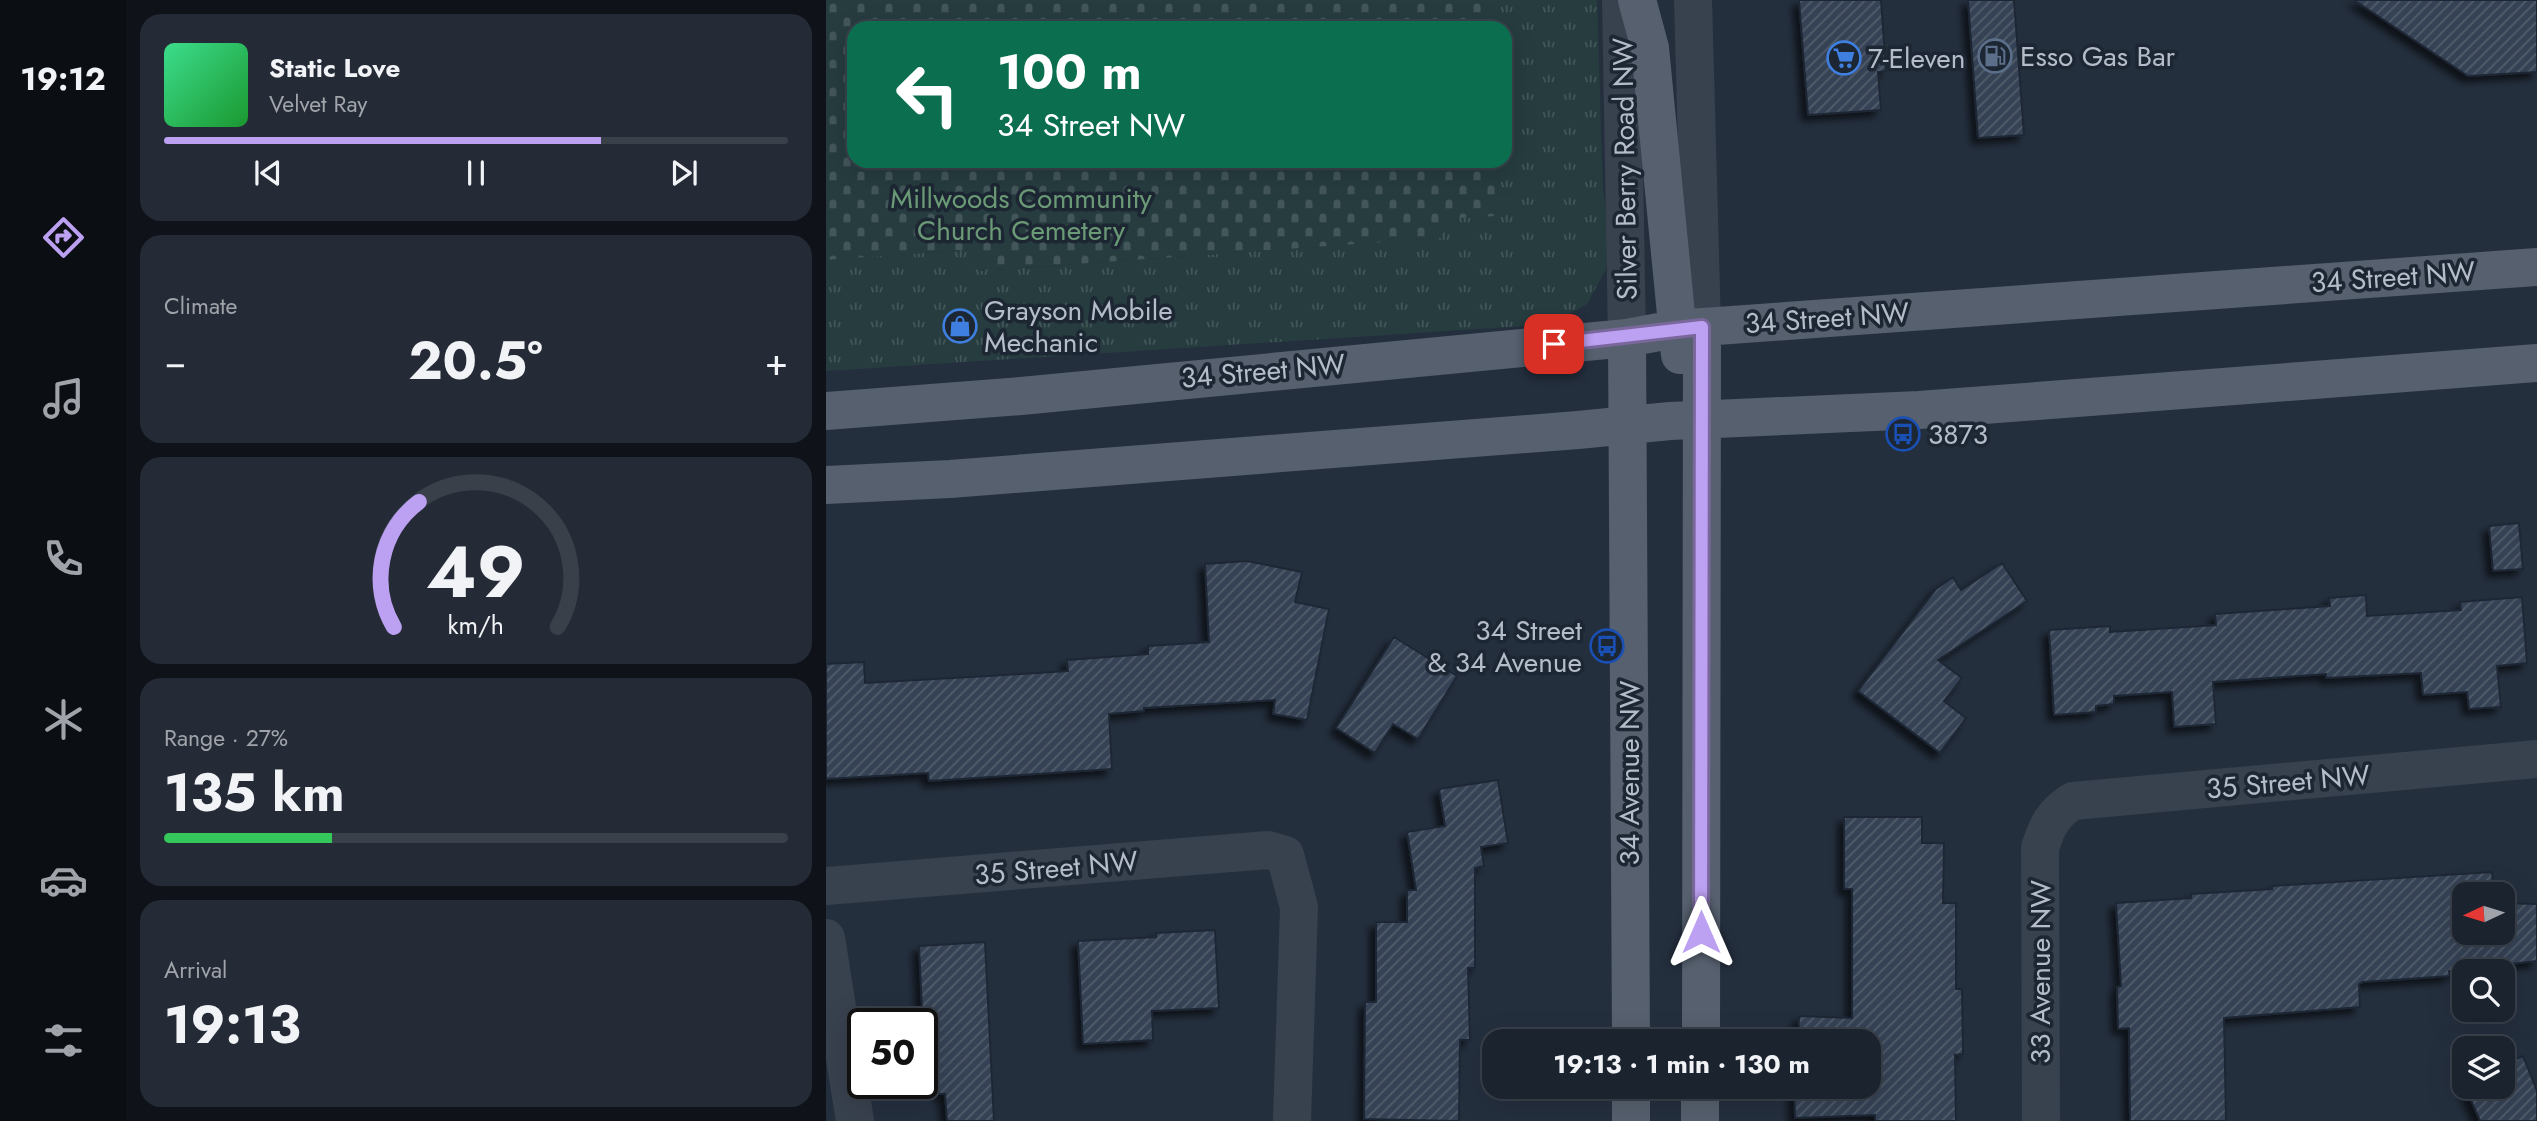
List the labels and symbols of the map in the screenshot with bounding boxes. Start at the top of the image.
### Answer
place label: Esso Gas Bar [2020,36,2176,77]
street label: Silver Berry Road NW [1602,37,1648,301]
fuel station icon: Esso Gas Bar [1976,37,2014,75]
place label: 7-Eleven [1868,38,1965,79]
supermarket icon: 7-Eleven [1825,39,1863,77]
park label: Millwoods Community Church Cemetery [890,178,1152,251]
street label: 34 Street NW [2309,251,2477,303]
place label: Grayson Mobile Mechanic [984,290,1173,363]
street label: 34 Street NW [1743,292,1911,344]
shop icon: Grayson Mobile Mechanic [941,307,979,345]
pin [1524,314,1584,374]
street label: 34 Street NW [1179,343,1347,399]
place label: 3873 [1928,414,1988,455]
bus stop icon: 3873 [1884,415,1922,453]
place label: 34 Street & 34 Avenue [1427,610,1582,683]
bus stop icon: 34 Street & 34 Avenue [1588,627,1626,665]
street label: 34 Avenue NW [1609,680,1650,866]
street label: 35 Street NW [2204,754,2372,810]
street label: 35 Street NW [972,840,1140,896]
street label: 33 Avenue NW [2020,880,2061,1064]
north arrow [2452,882,2515,945]
position arrow [1664,895,1738,969]
speed limit sign: 50 [847,1008,938,1099]

